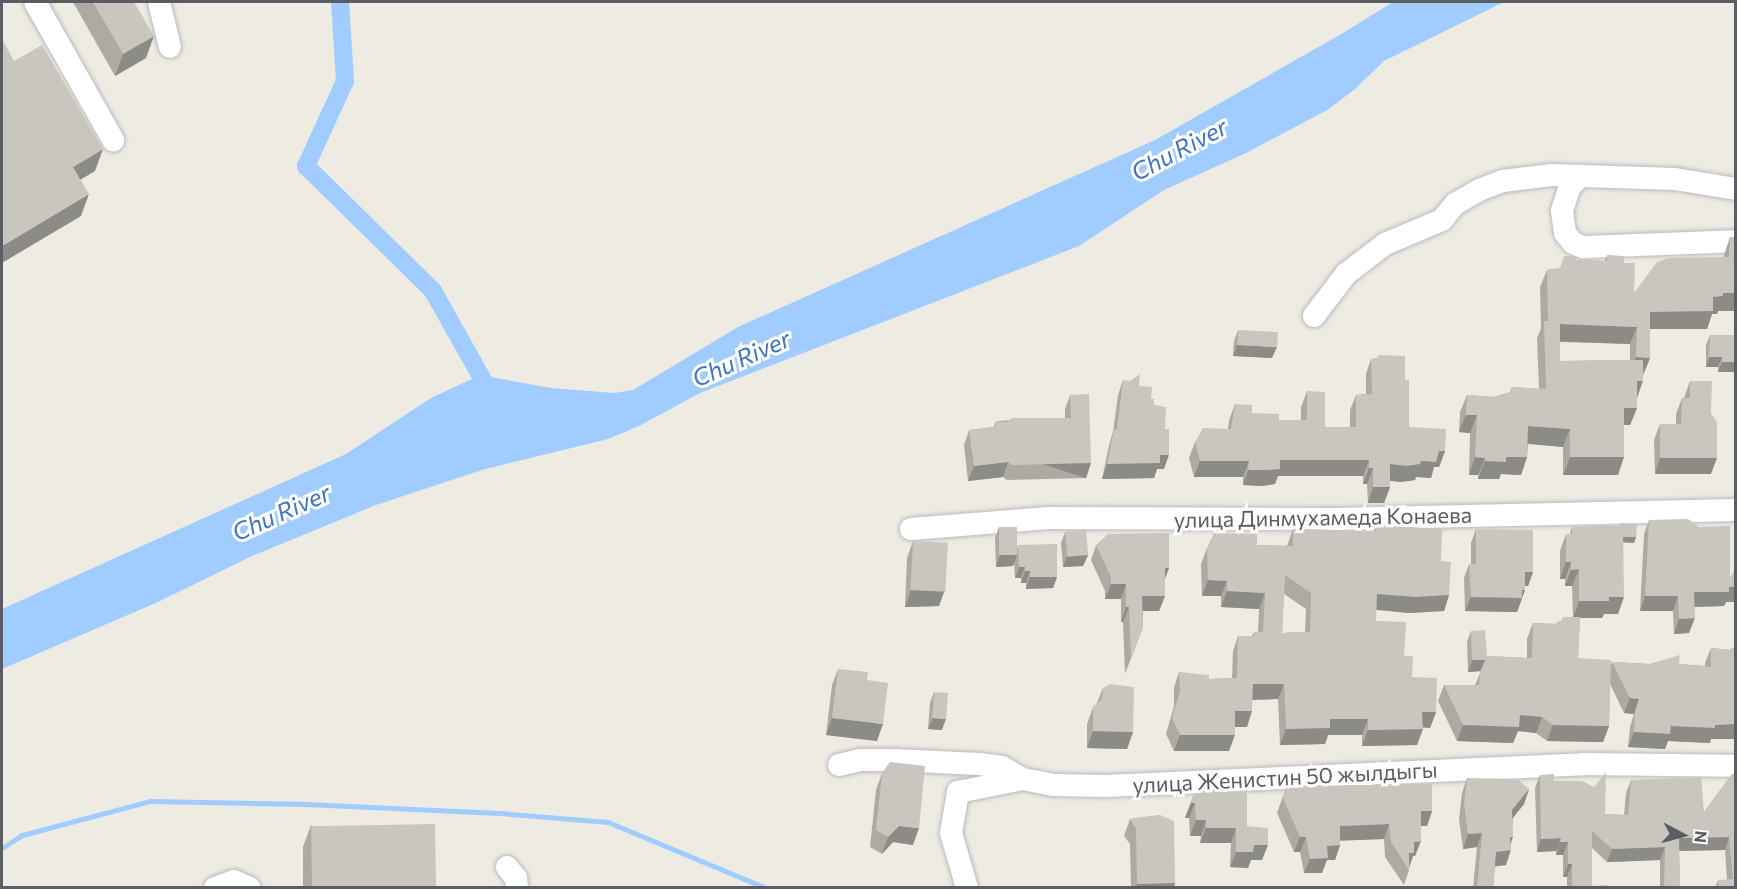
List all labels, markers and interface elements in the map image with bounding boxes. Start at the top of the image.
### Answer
water label: Chu River [1126,112,1232,186]
water label: Chu River [687,324,795,392]
water label: Chu River [227,478,335,546]
street label: улица Динмухамеда Конаева [1174,501,1472,533]
street label: улица Женистин 50 жылдыгы [1132,756,1438,798]
north arrow [1653,805,1713,865]
text: N [1691,830,1711,844]

